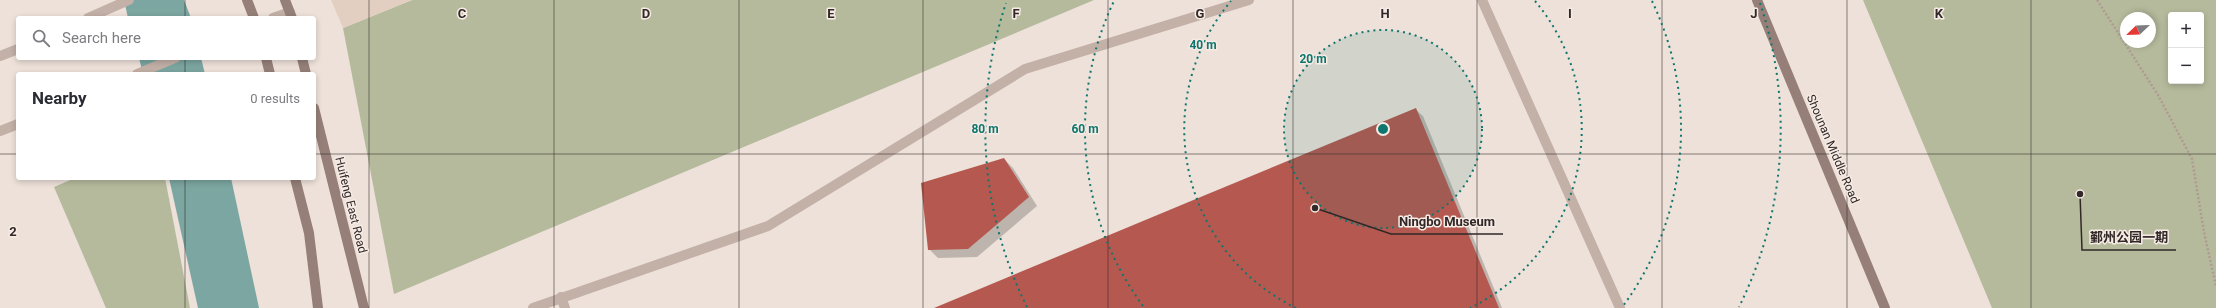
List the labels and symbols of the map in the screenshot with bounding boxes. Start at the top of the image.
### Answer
text: C [458,6,467,21]
text: D [642,6,650,21]
text: E [827,6,835,21]
text: F [1012,6,1020,21]
text: G [1196,6,1205,21]
text: H [1380,6,1390,21]
text: I [1568,6,1572,21]
text: J [1750,6,1758,21]
text: K [1935,6,1944,21]
north arrow [2120,12,2156,48]
text: 40 m [1189,38,1217,52]
text: 20 m [1299,52,1327,66]
street label: Shounan Middle Road [1804,93,1862,205]
text: 80 m [971,122,999,136]
text: 60 m [1071,122,1099,136]
centre of rings [1376,122,1390,136]
street label: Huifeng East Road [332,155,370,255]
callout: Ningbo Museum [1391,209,1503,234]
text: Ningbo Museum [1399,214,1495,229]
text: 2 [9,224,17,239]
callout: 鄞州公园一期 [2082,225,2176,250]
text: 鄞州公园一期 [2090,230,2168,245]

